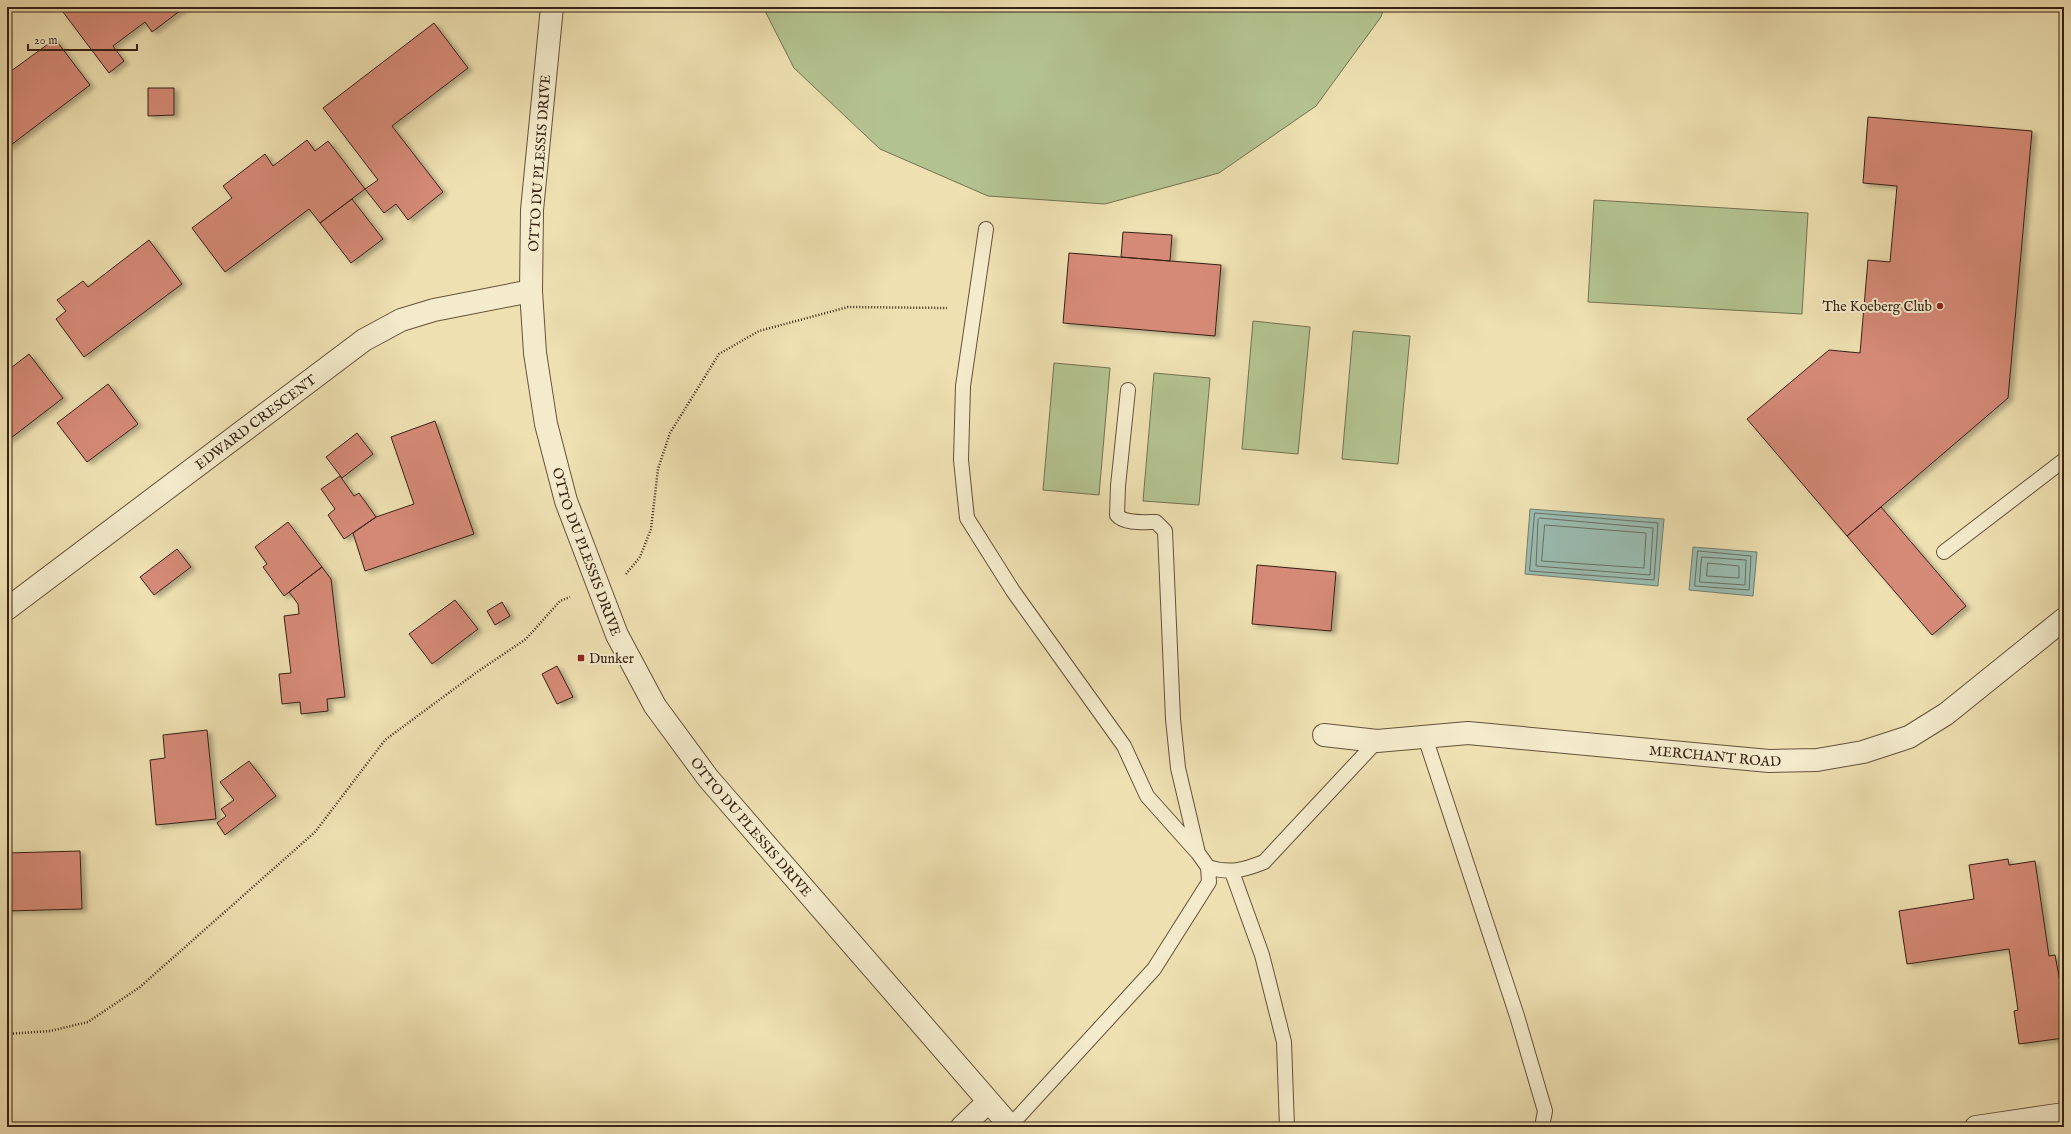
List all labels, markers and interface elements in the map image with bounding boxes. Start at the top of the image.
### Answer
scale bar [28,26,137,52]
text: 20 m [34,33,57,48]
street label: OTTO DU PLESSIS DRIVE [525,74,555,252]
place label: The Koeberg Club [1823,298,1932,316]
marker: The Koeberg Club [1935,301,1945,311]
street label: EDWARD CRESCENT [192,371,321,474]
street label: OTTO DU PLESSIS DRIVE [548,466,625,639]
place label: Dunker [589,650,634,668]
marker: Dunker [576,653,586,663]
street label: MERCHANT ROAD [1648,742,1781,771]
street label: OTTO DU PLESSIS DRIVE [686,754,815,901]

